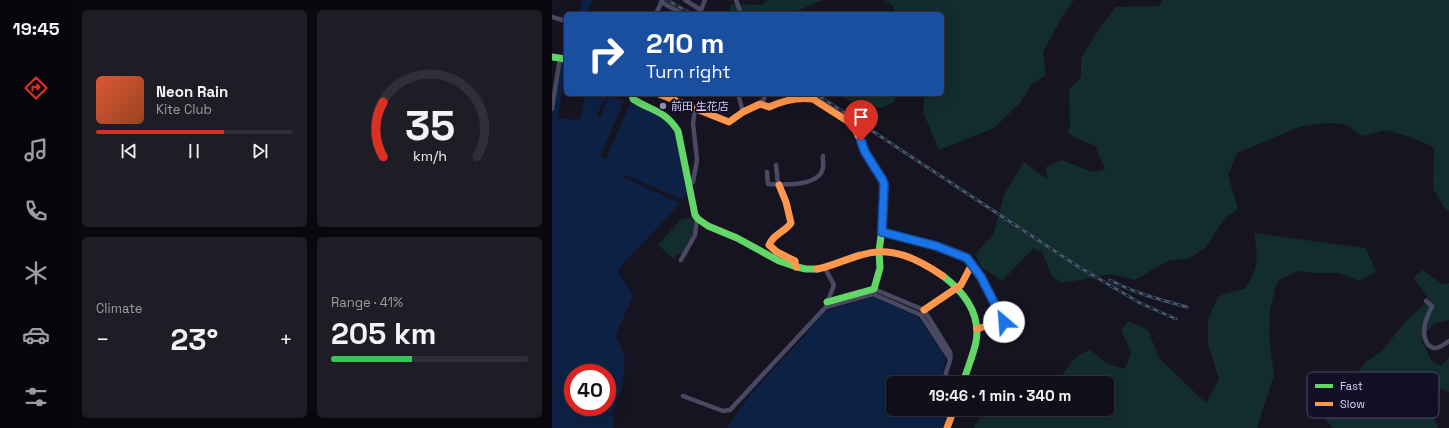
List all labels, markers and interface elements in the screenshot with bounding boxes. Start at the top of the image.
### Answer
text: 19:45 [13,17,59,40]
text: 210 m [646,25,724,61]
icon: right [580,28,632,80]
text: Turn right [646,60,730,83]
icon: directions [22,74,50,102]
text: Neon Rain [156,82,228,101]
text: 35 [404,98,455,151]
place label: 前田 生花店 [671,99,729,113]
pin [844,100,878,141]
text: Kite Club [156,101,212,118]
marker: 前田 生花店 [658,101,668,111]
icon: arrive [850,106,872,128]
icon: music [22,136,50,164]
icon: previous [118,140,140,162]
icon: pause [183,140,205,162]
icon: next [249,140,271,162]
text: km/h [412,146,447,164]
icon: phone [22,197,50,225]
icon: climate [22,259,50,287]
text: Range · 41% [331,294,403,311]
text: Climate [96,300,142,317]
position arrow [983,301,1025,343]
text: 205 km [331,314,436,353]
text: 23° [171,320,218,359]
icon: car [22,321,50,349]
text: − [96,325,110,353]
text: + [279,325,293,353]
speed limit sign: 40 [564,364,616,416]
legend [1307,372,1439,418]
text: Fast [1340,379,1363,393]
icon: filters [22,383,50,411]
text: 19:46 · 1 min · 340 m [929,386,1071,405]
text: Slow [1340,397,1365,411]

